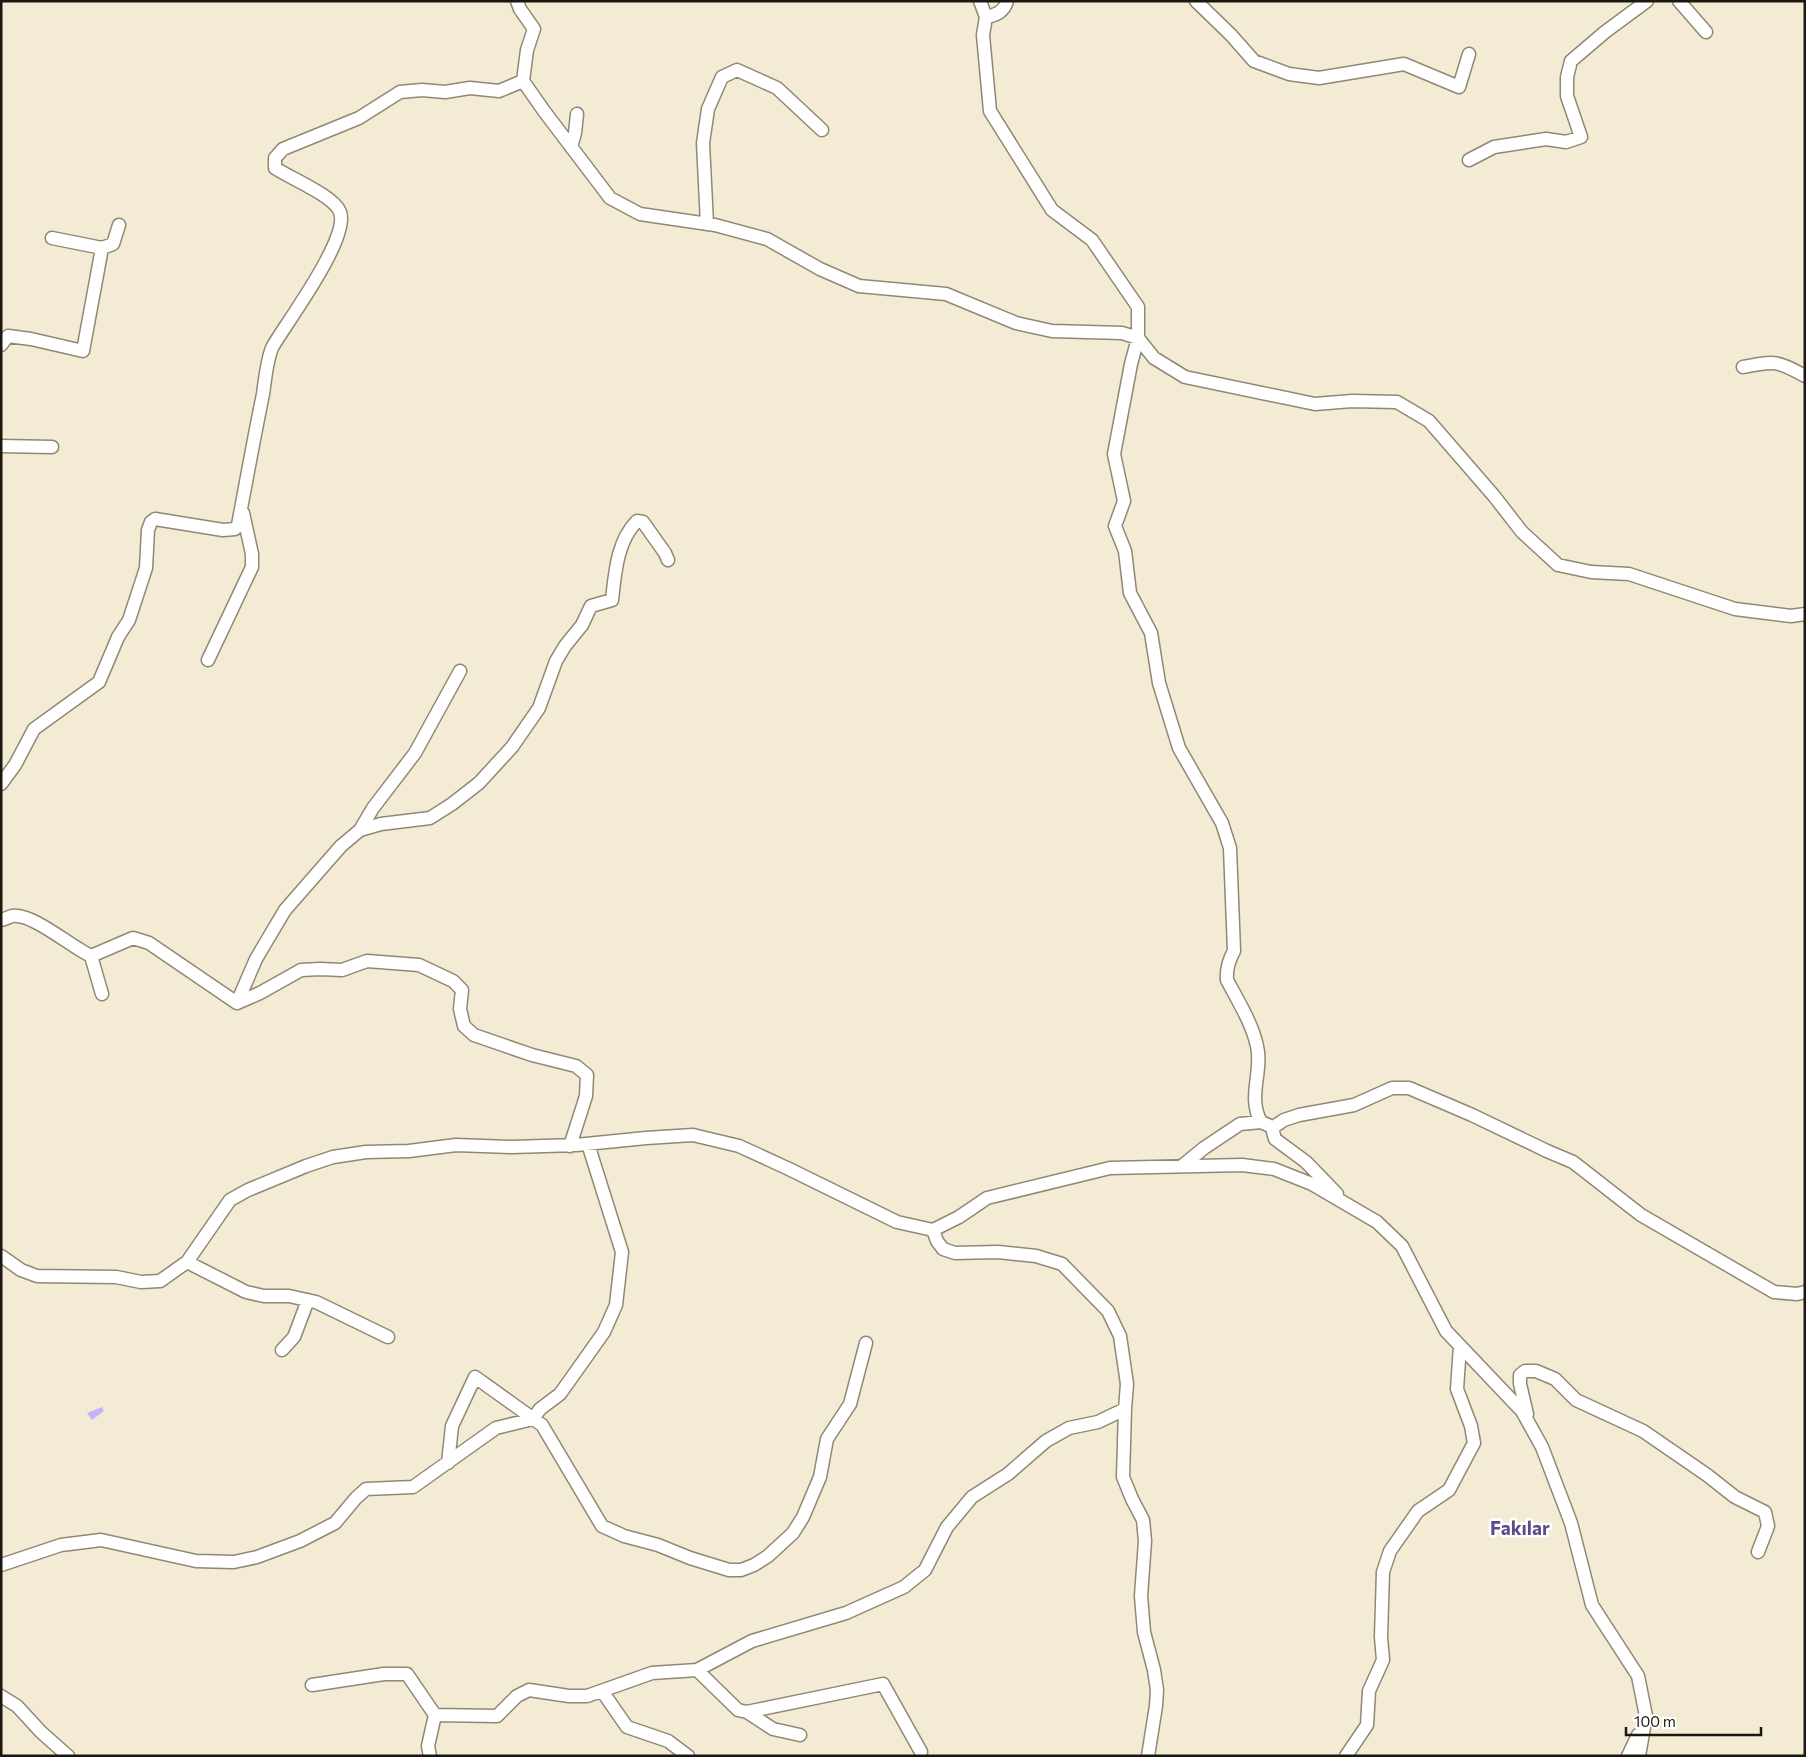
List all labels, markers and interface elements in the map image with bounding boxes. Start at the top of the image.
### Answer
district label: Fakılar [1490,1516,1550,1539]
scale bar [1626,1704,1761,1736]
text: 100 m [1634,1712,1676,1730]

